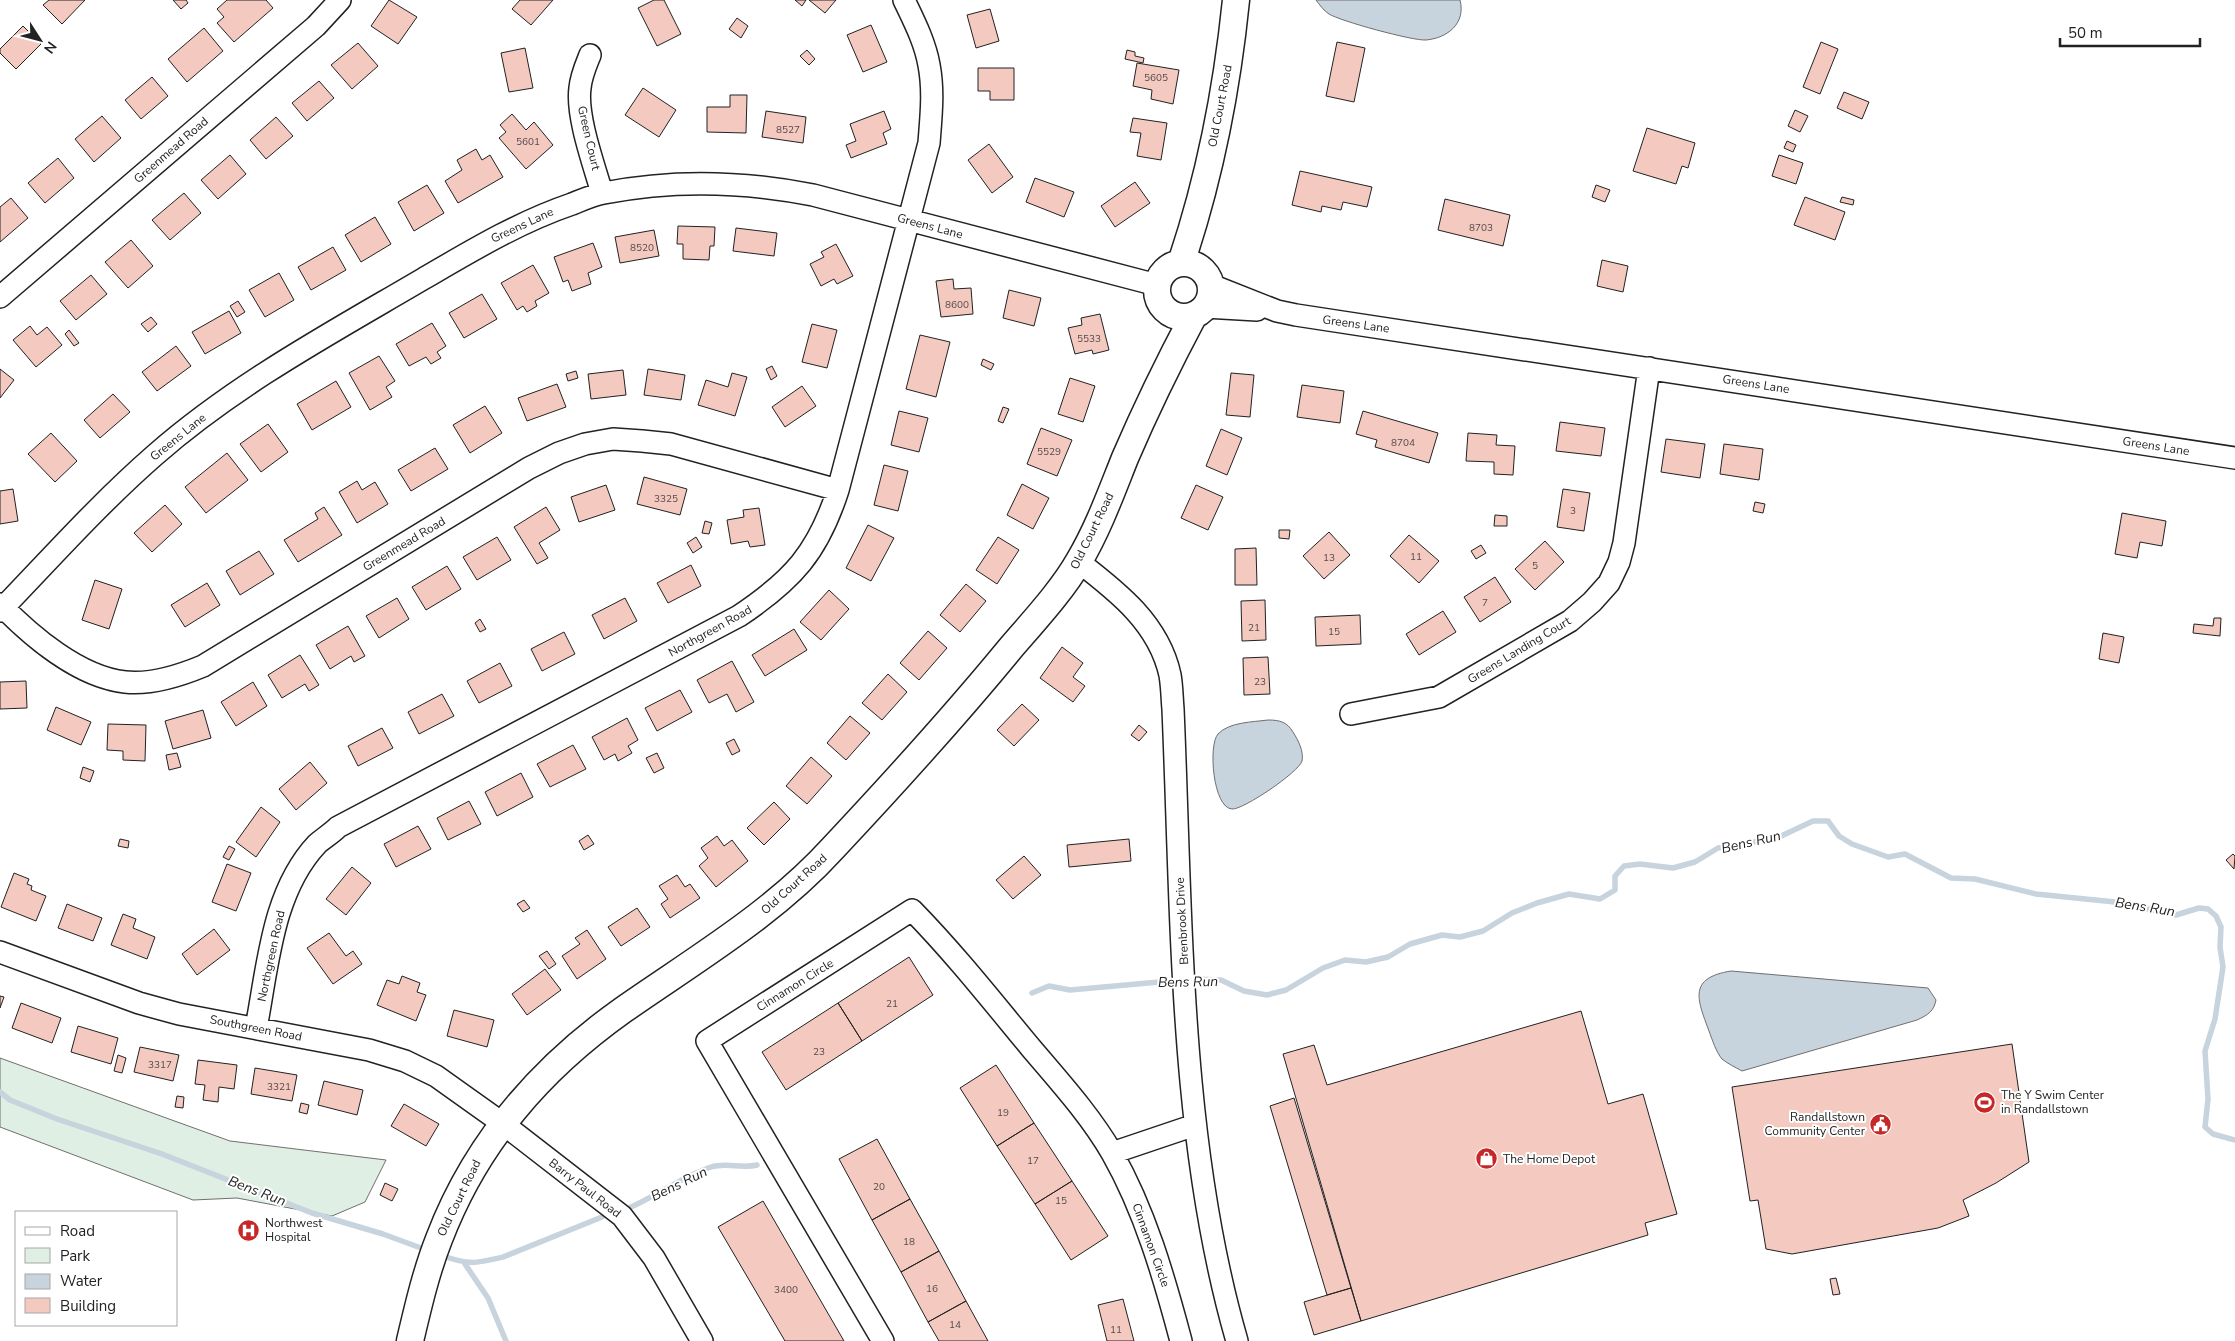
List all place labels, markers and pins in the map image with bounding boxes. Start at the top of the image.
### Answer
place label: The Y Swim Center in Randallstown [2001,1087,2105,1117]
sports icon: The Y Swim Center in Randallstown [1973,1090,1997,1114]
place label: Randallstown Community Center [1765,1109,1866,1139]
public building icon: Randallstown Community Center [1869,1112,1893,1136]
shop icon: The Home Depot [1475,1147,1499,1171]
place label: The Home Depot [1503,1151,1596,1167]
place label: Northwest Hospital [265,1215,323,1245]
hospital icon: Northwest Hospital [237,1218,261,1242]

